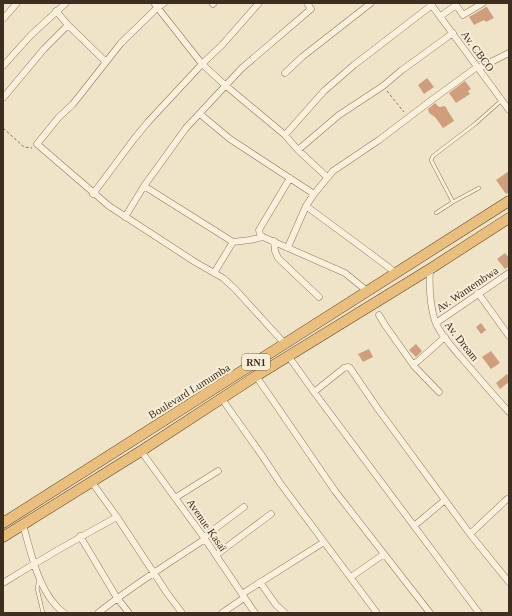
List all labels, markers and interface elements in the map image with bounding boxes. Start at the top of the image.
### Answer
street label: Av. CBCO [459,28,497,74]
street label: Av. Wantembwa [434,264,500,314]
street label: Av. Dream [443,319,482,364]
road number: RN1 [242,354,270,370]
street label: Boulevard Lumumba [146,361,232,421]
street label: Avenue Kasaï [185,496,229,554]

